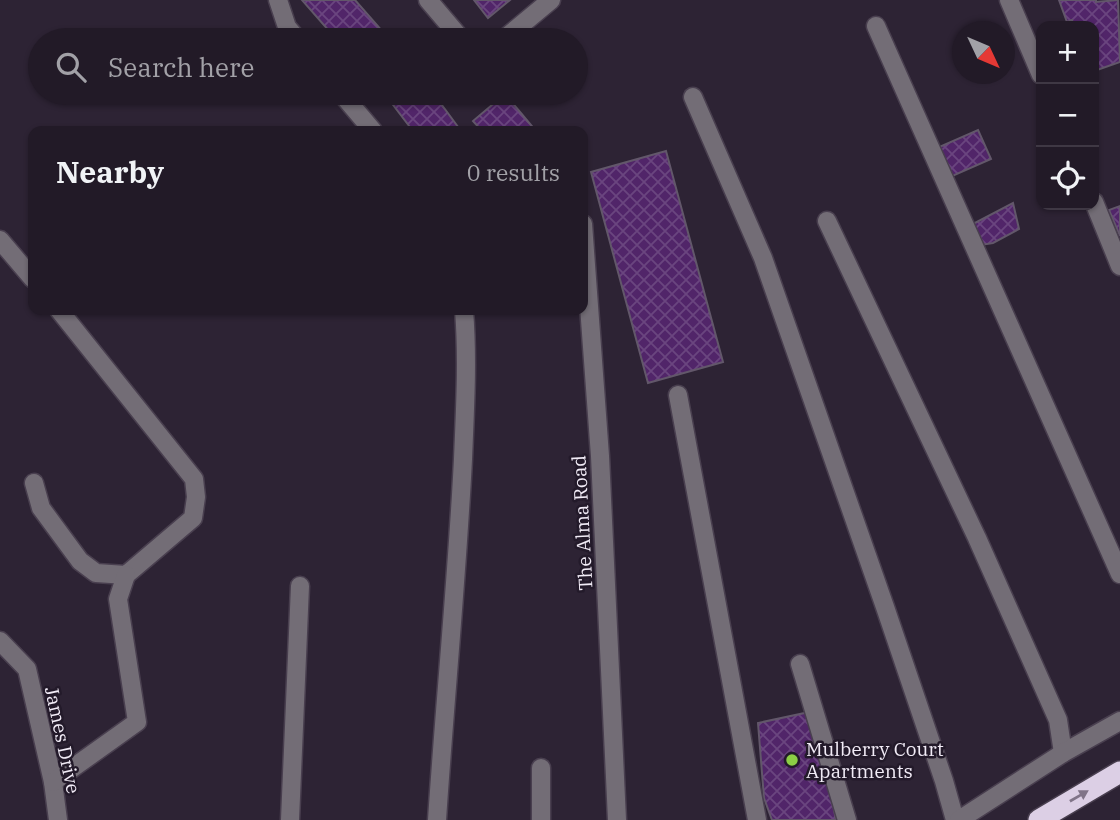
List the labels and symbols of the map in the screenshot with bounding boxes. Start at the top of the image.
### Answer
north arrow [952,21,1015,84]
street label: The Alma Road [566,455,598,591]
street label: James Drive [40,684,86,796]
place label: Mulberry Court Apartments [806,737,944,783]
marker: Mulberry Court Apartments [784,752,800,768]
one-way arrow [1070,790,1089,802]

